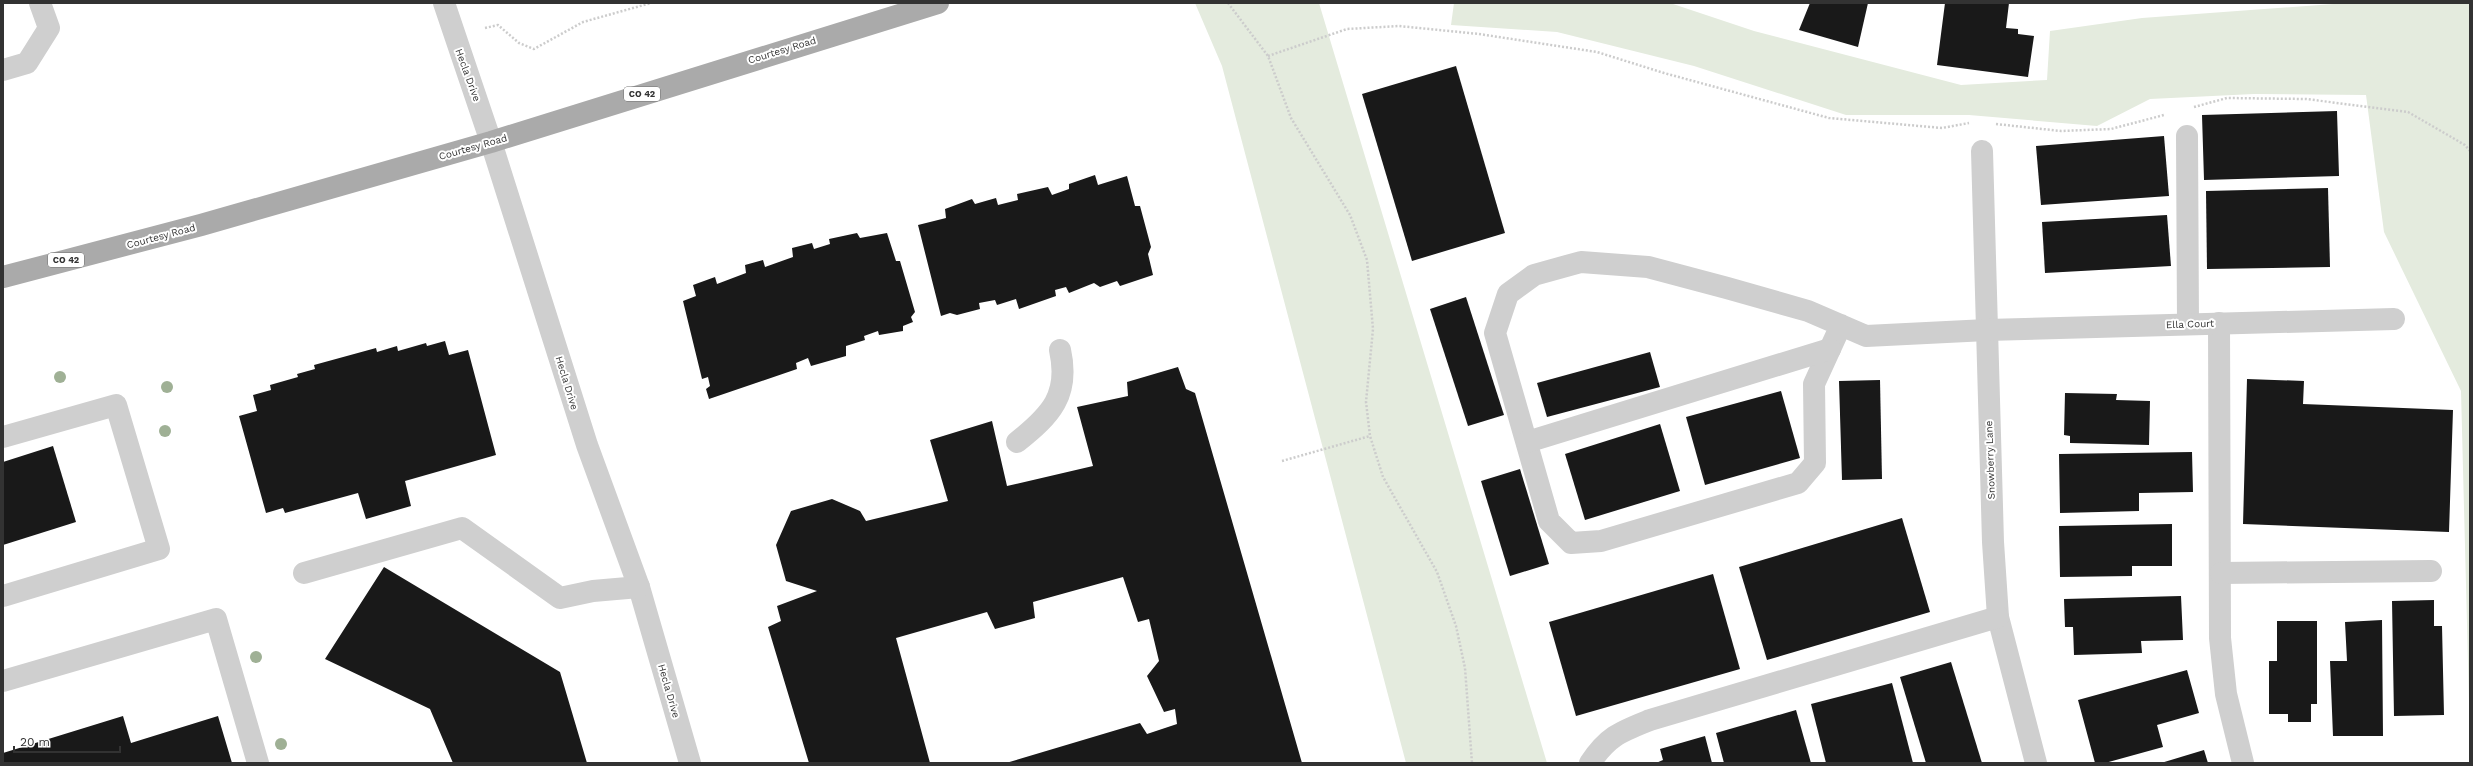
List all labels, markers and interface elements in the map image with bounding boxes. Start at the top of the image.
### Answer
street label: Courtesy Road [747,34,817,66]
street label: Hecla Drive [453,47,483,103]
road number: CO 42 [624,87,660,101]
street label: Courtesy Road [438,132,508,162]
street label: Courtesy Road [126,222,196,250]
road number: CO 42 [48,253,84,267]
street label: Ella Court [2166,318,2215,330]
street label: Hecla Drive [554,355,580,411]
street label: Snowberry Lane [1983,420,1997,500]
street label: Hecla Drive [656,663,682,719]
scale bar [14,728,120,754]
text: 20 m [20,735,50,749]

